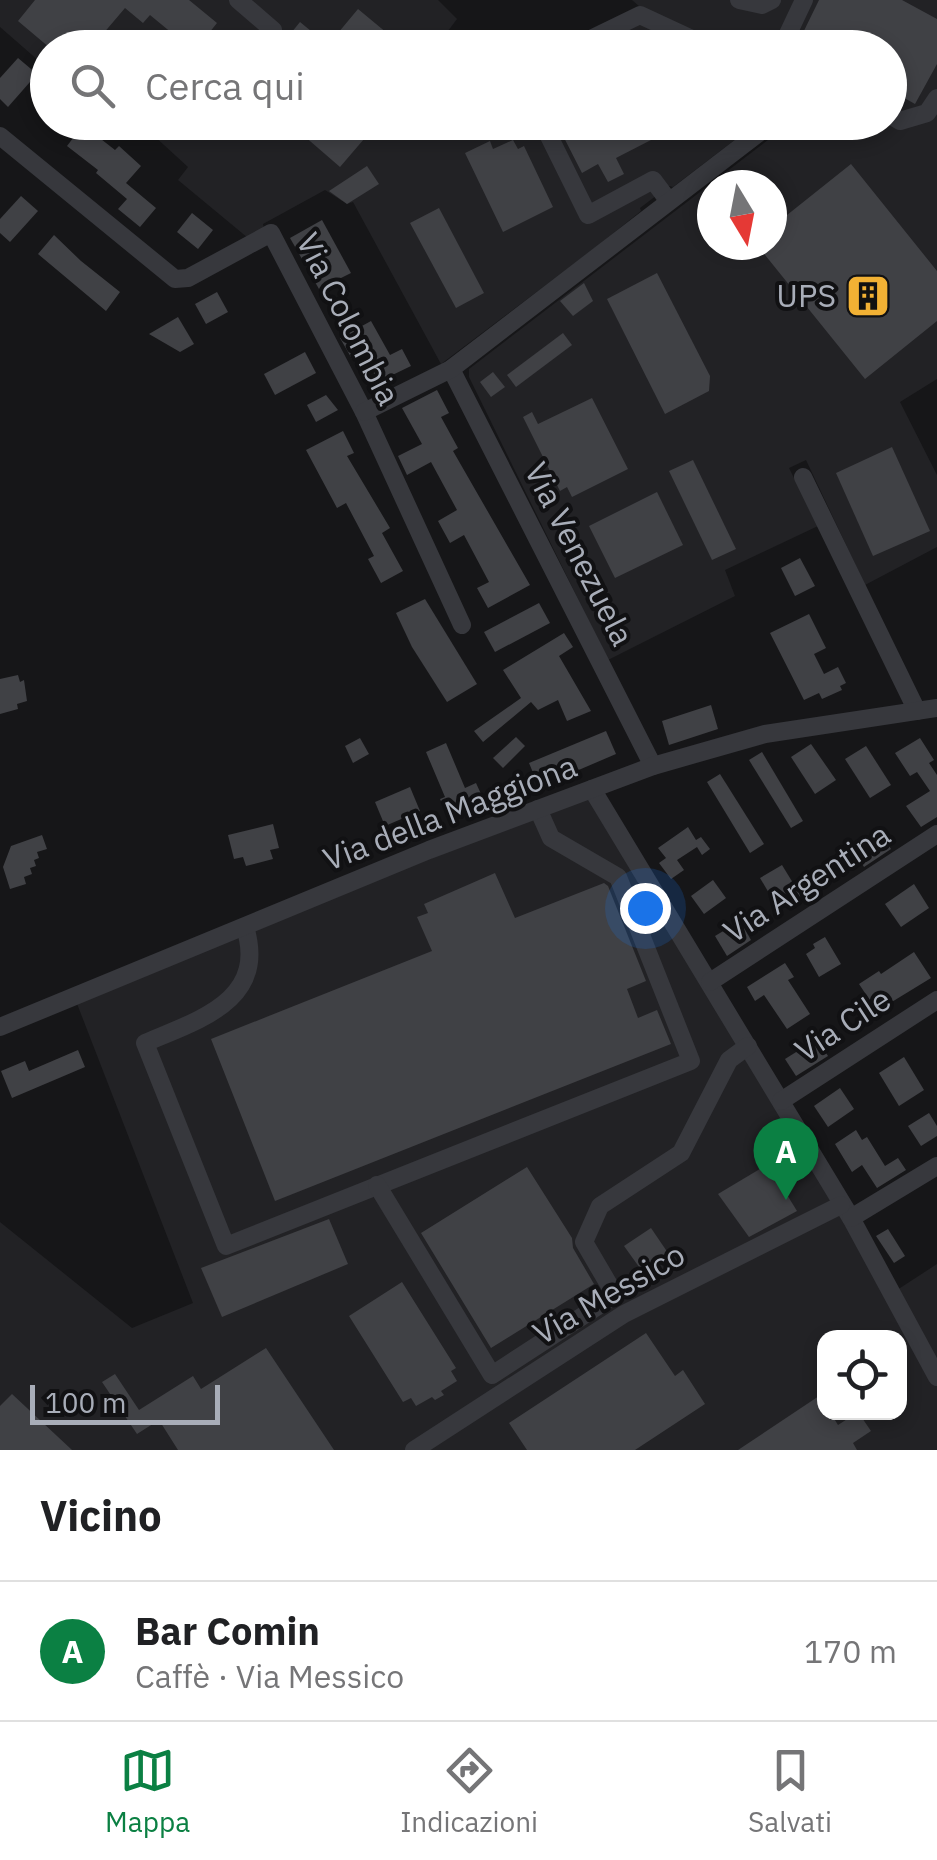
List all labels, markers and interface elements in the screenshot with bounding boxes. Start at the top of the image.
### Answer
search box [30,30,907,140]
icon: search [65,58,120,113]
text: Cerca qui [145,61,305,110]
north arrow [697,170,787,260]
street label: Via Colombia [287,225,410,412]
building icon: UPS [845,273,891,319]
place label: UPS [776,274,836,316]
street label: Via Venezuela [516,455,644,652]
street label: Via della Maggiona [317,744,582,880]
street label: Via Argentina [715,813,898,952]
your location [620,883,671,934]
street label: Via Cile [786,978,898,1071]
pin: A [754,1118,818,1200]
street label: Via Messico [525,1233,692,1353]
map controls [817,1330,907,1420]
button: locate [817,1330,907,1420]
scale bar [30,1380,220,1424]
text: 100 m [45,1384,126,1421]
text: Vicino [40,1488,162,1543]
text: Bar Comin [135,1606,320,1655]
text: A [62,1630,83,1672]
text: 170 m [804,1630,897,1672]
text: Caffè · Via Messico [135,1655,404,1697]
tab: Mappa [105,1743,190,1840]
tab: Indicazioni [400,1743,538,1840]
tab: Salvati [748,1743,832,1840]

